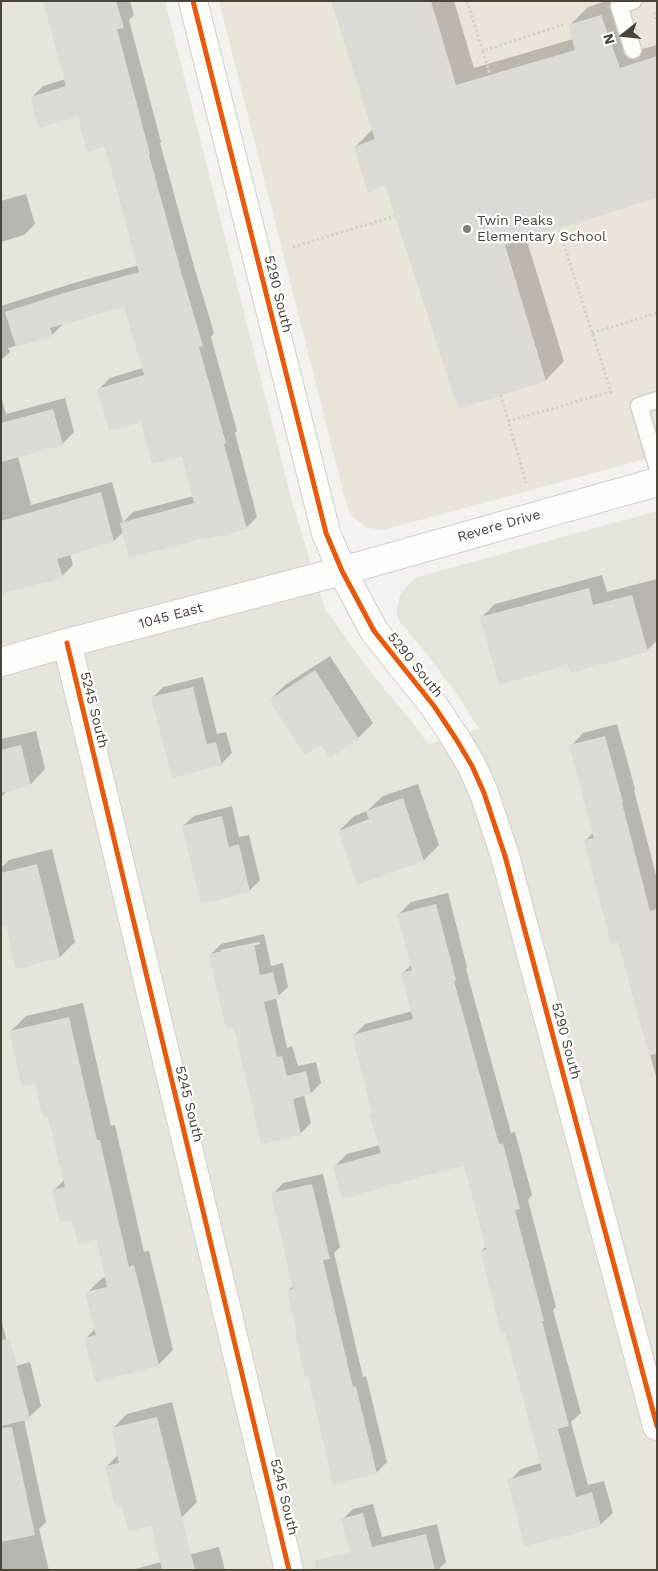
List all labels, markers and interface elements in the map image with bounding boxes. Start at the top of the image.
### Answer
north arrow [598,10,648,60]
text: N [599,32,618,46]
place label: Twin Peaks Elementary School [477,213,606,246]
marker: Twin Peaks Elementary School [461,223,473,235]
street label: 5290 South [260,254,296,334]
street label: Revere Drive [456,506,542,546]
street label: 1045 East [137,599,205,633]
street label: 5290 South [384,629,446,701]
street label: 5245 South [76,670,112,750]
street label: 5290 South [548,1001,584,1081]
street label: 5245 South [171,1064,207,1144]
street label: 5245 South [266,1457,302,1537]

